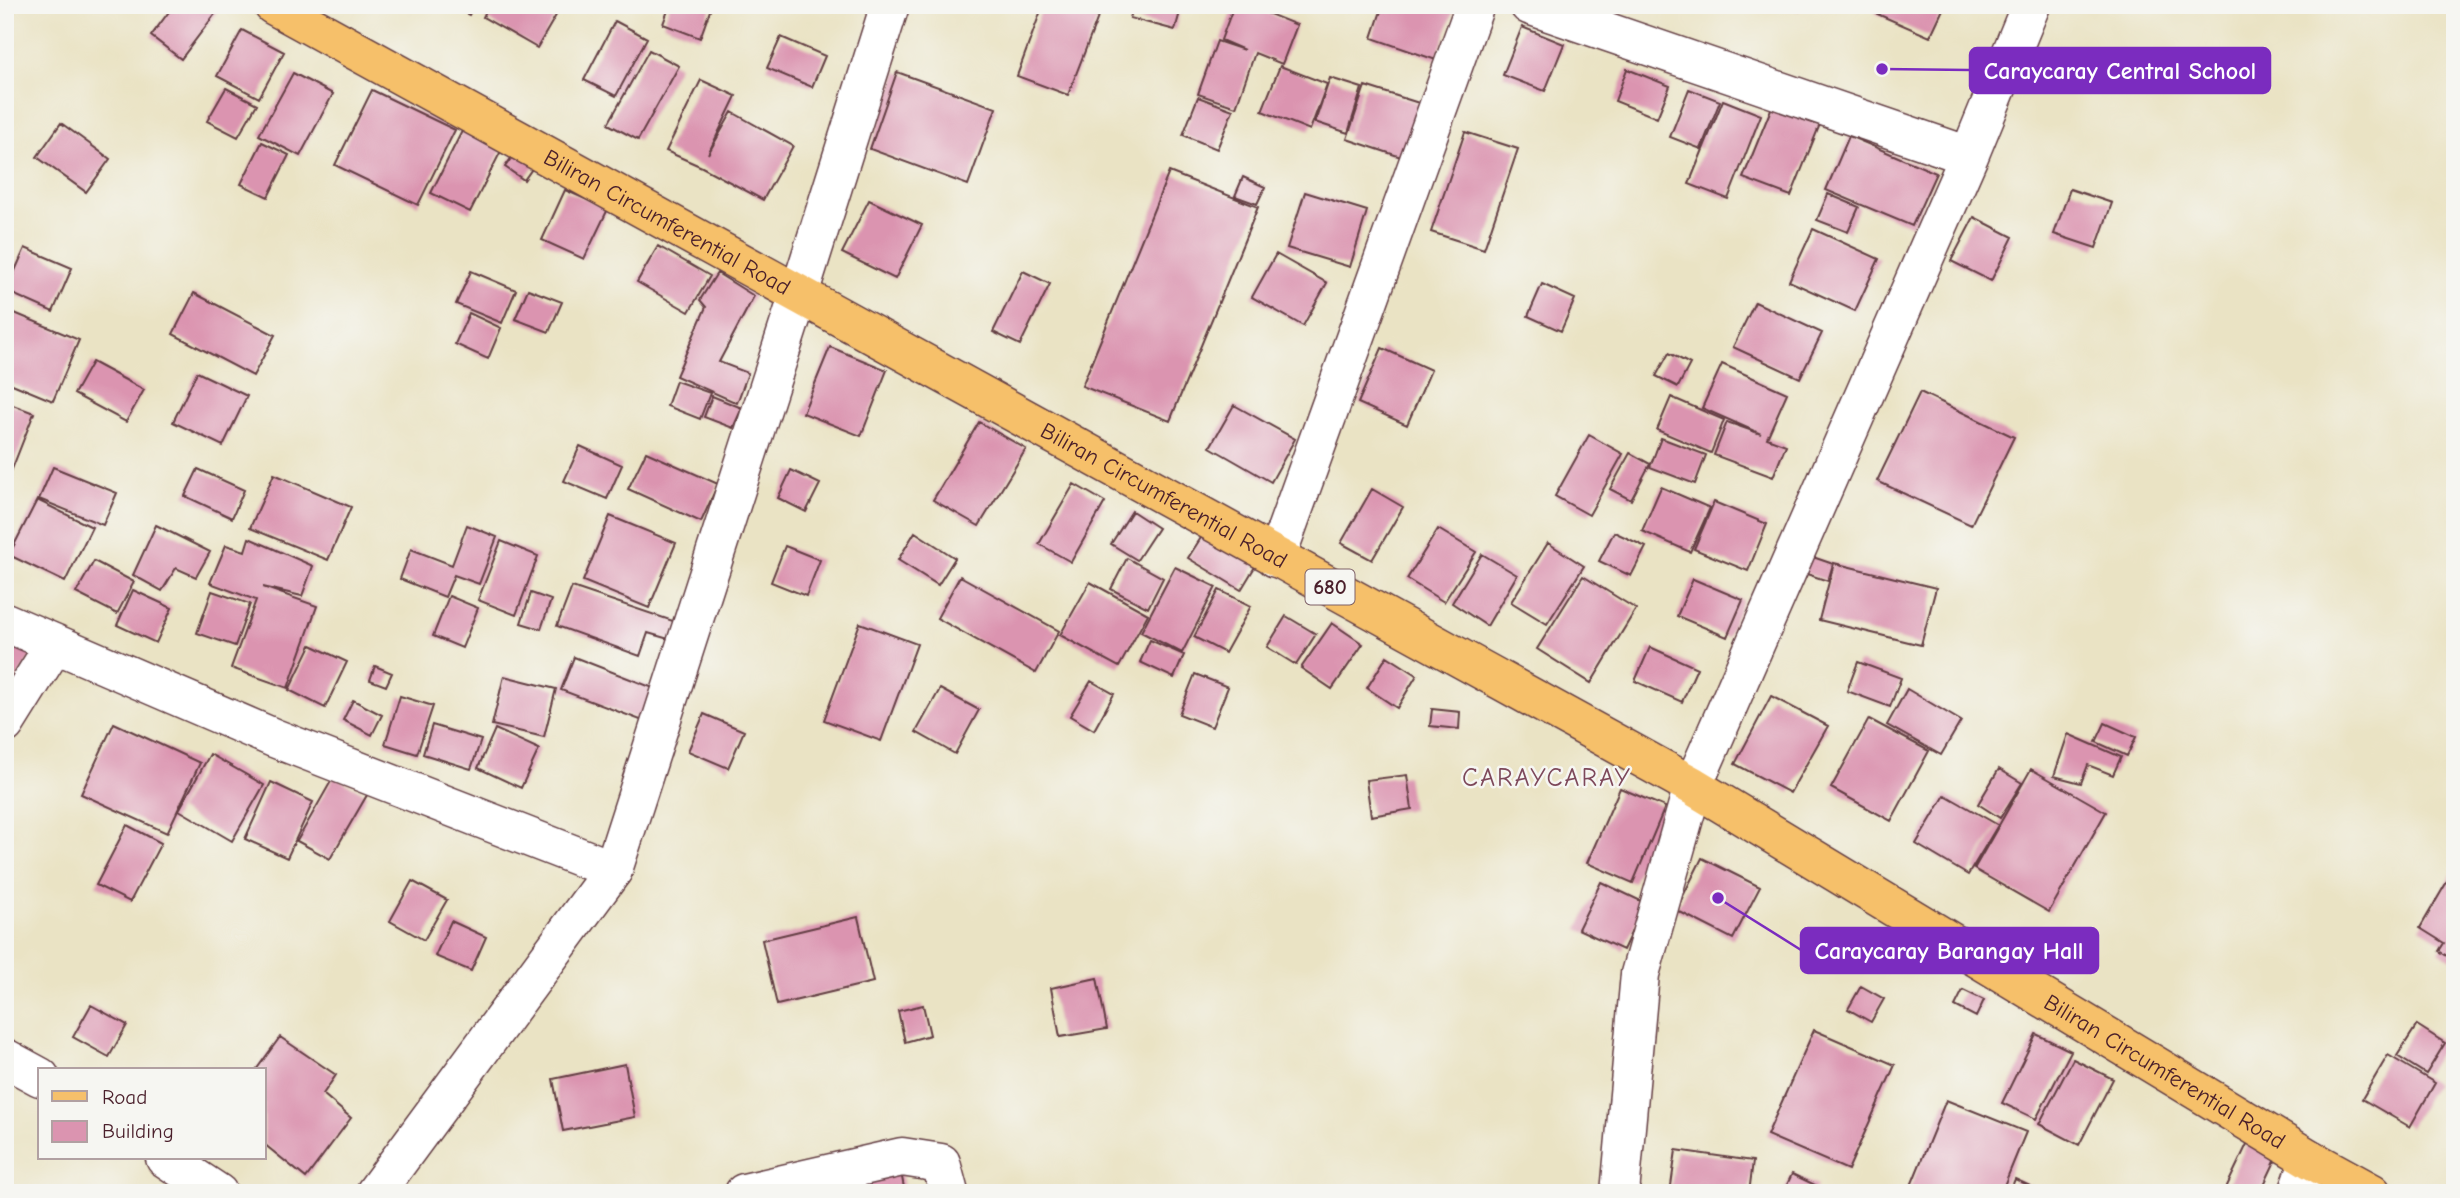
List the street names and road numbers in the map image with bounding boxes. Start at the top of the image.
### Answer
street label: Biliran Circumferential Road [539,143,795,300]
street label: Biliran Circumferential Road [1036,417,1292,574]
road number: 680 [1306,570,1354,604]
street label: Biliran Circumferential Road [2039,988,2290,1154]

